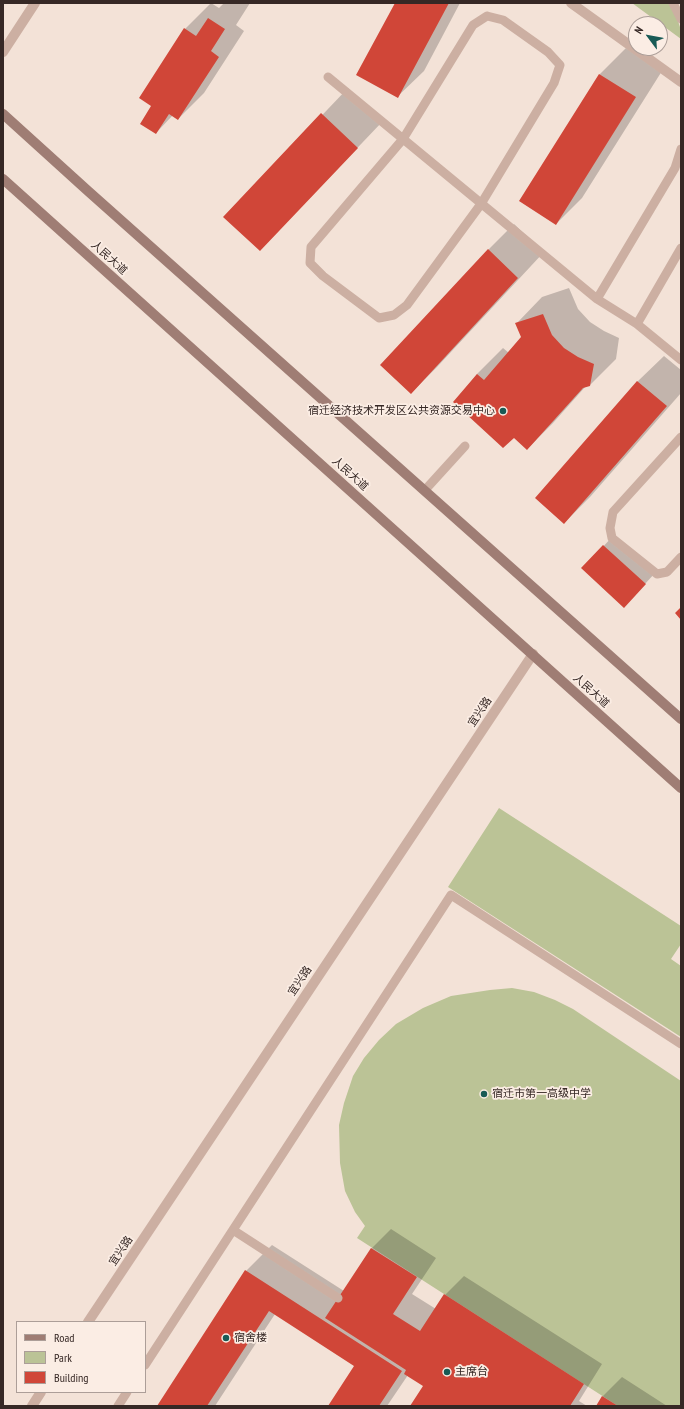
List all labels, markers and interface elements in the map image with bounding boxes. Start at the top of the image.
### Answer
north arrow [628,16,668,56]
text: N [631,24,646,36]
street label: 人民大道 [88,238,130,278]
place label: 宿迁经济技术开发区公共资源交易中心 [308,404,495,418]
marker: 宿迁经济技术开发区公共资源交易中心 [498,406,508,416]
street label: 人民大道 [329,454,371,494]
street label: 人民大道 [570,671,612,711]
street label: 宜兴路 [465,695,495,729]
street label: 宜兴路 [285,964,315,998]
place label: 宿迁市第一高级中学 [492,1087,591,1101]
marker: 宿迁市第一高级中学 [479,1089,489,1099]
street label: 宜兴路 [106,1234,136,1268]
legend [16,1321,146,1393]
text: Road [54,1330,74,1345]
place label: 宿舍楼 [234,1331,267,1345]
marker: 宿舍楼 [221,1333,231,1343]
text: Park [54,1350,72,1365]
place label: 主席台 [455,1365,488,1379]
marker: 主席台 [442,1367,452,1377]
text: Building [54,1370,89,1385]

